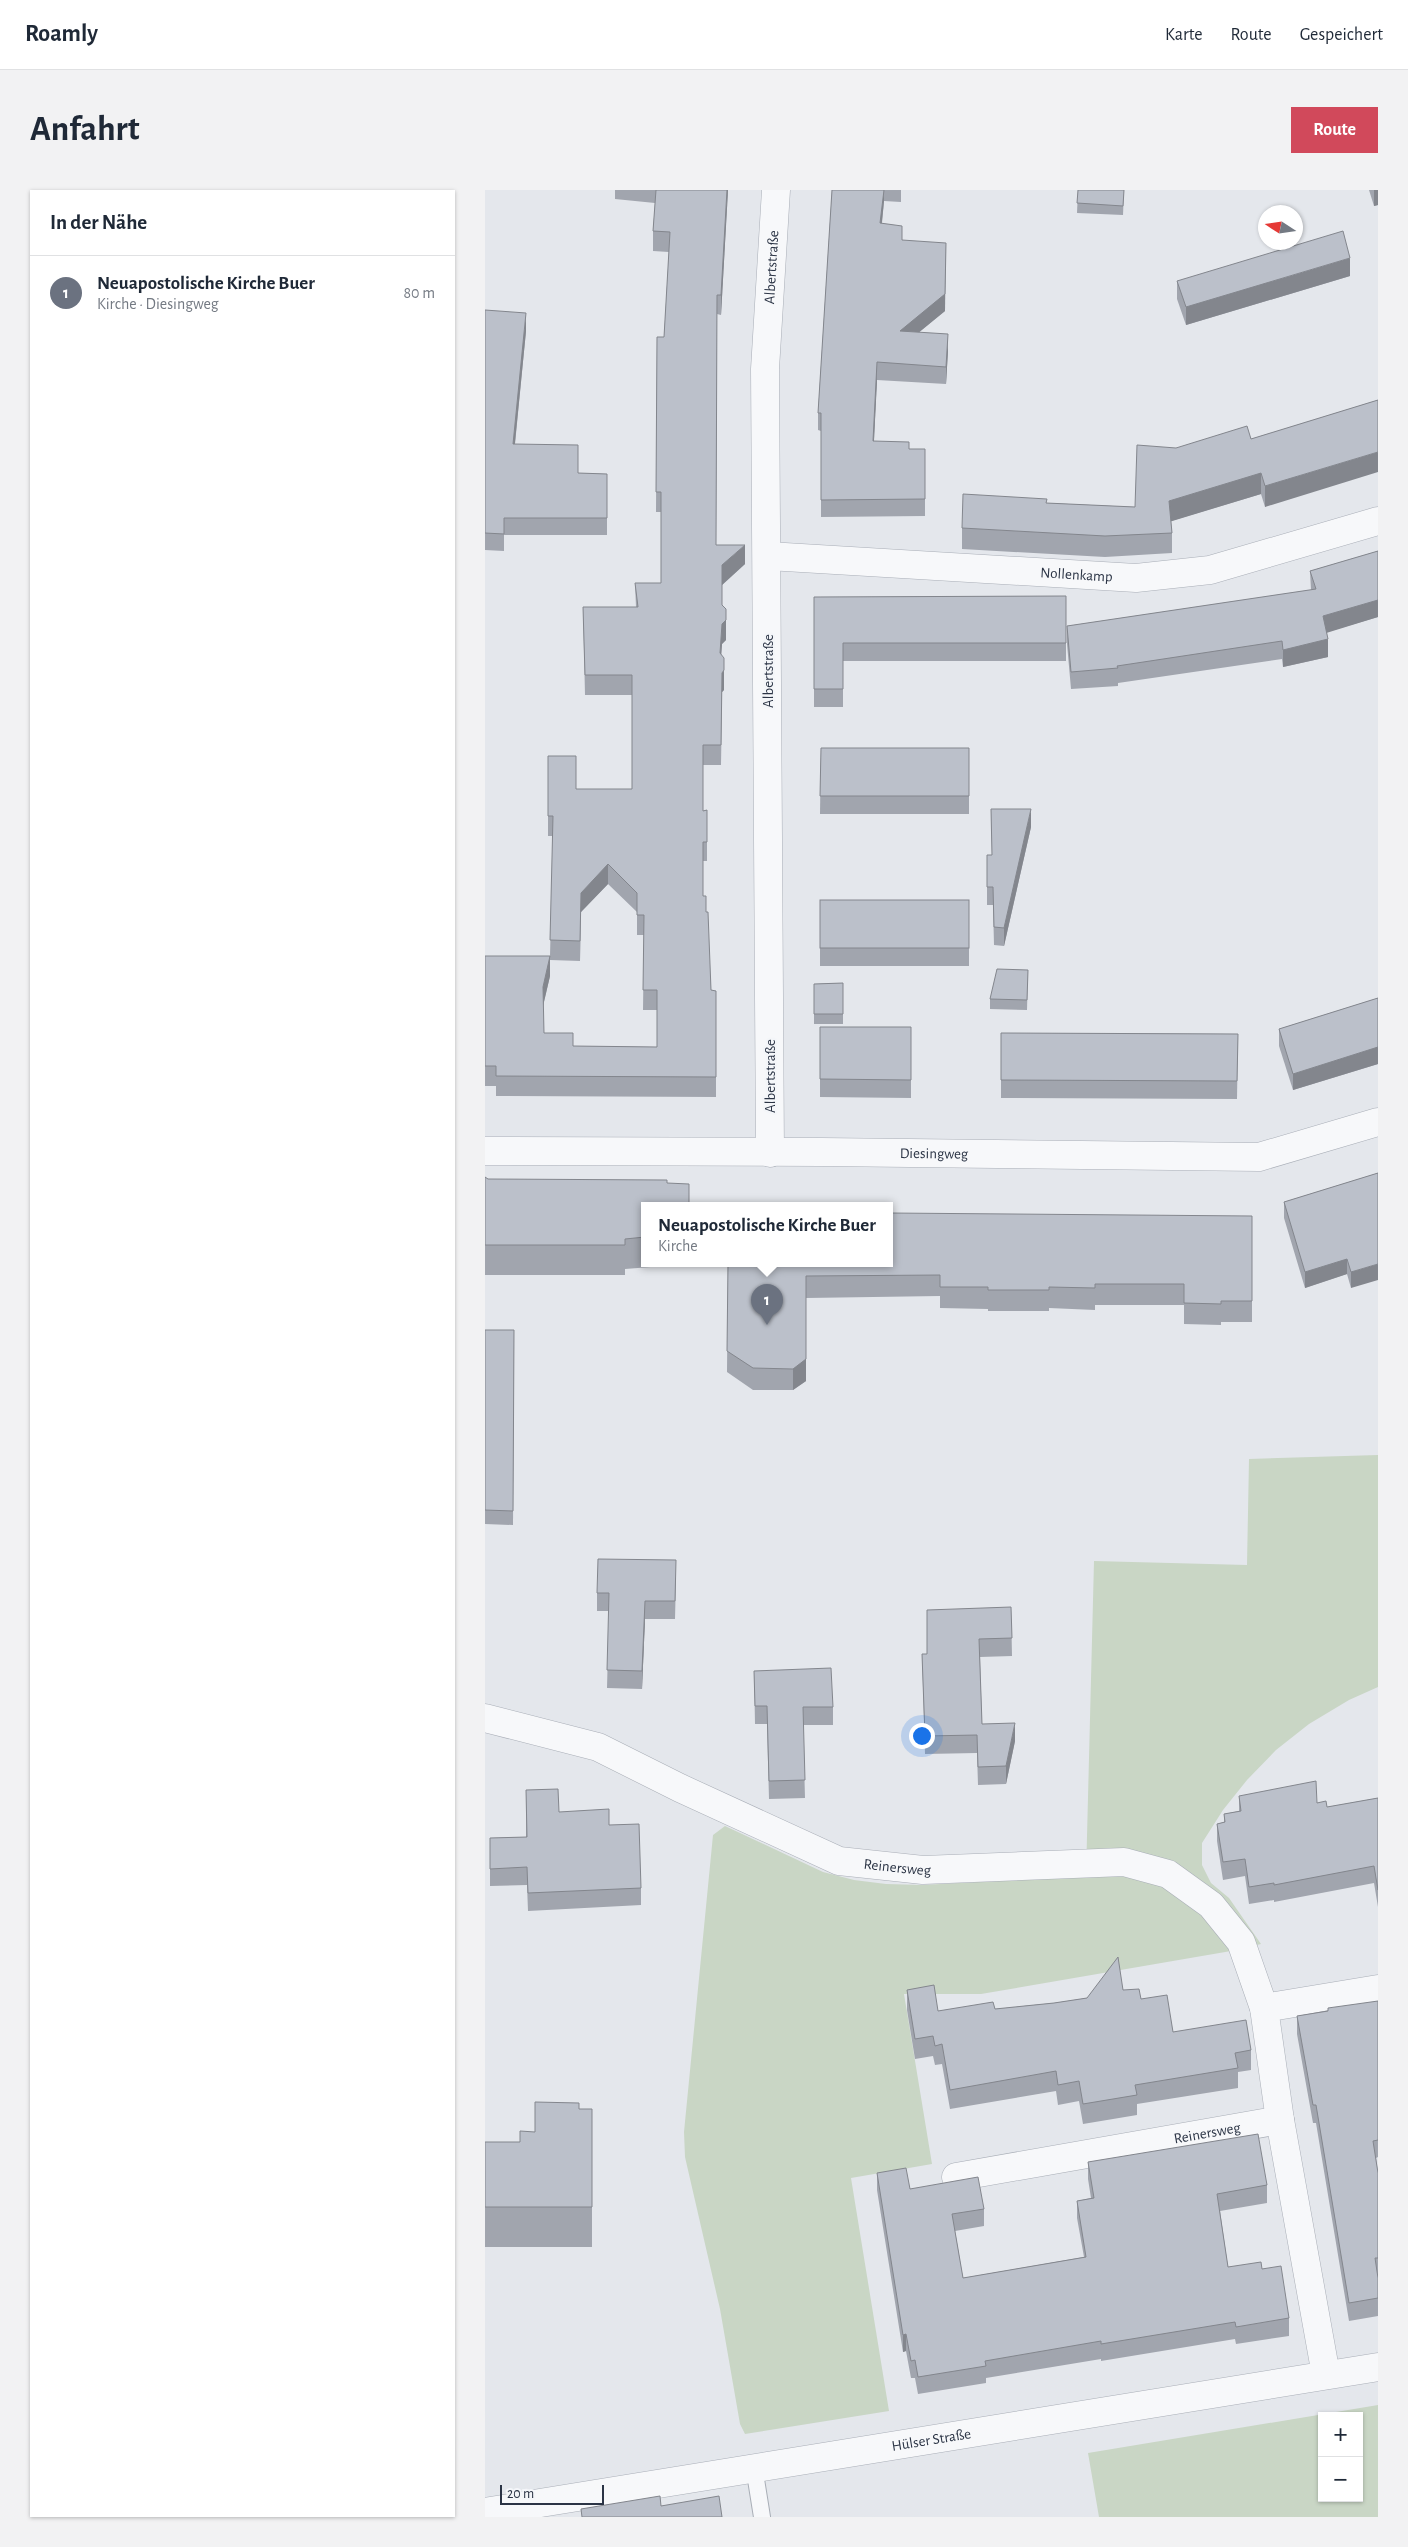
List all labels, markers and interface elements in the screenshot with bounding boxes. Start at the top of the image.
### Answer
text: Roamly [25,22,98,46]
text: Karte [1165,26,1202,44]
text: Route [1230,26,1272,44]
text: Gespeichert [1300,26,1383,44]
button: Route [1291,107,1378,153]
text: Anfahrt [30,112,140,147]
north arrow [1258,205,1303,250]
text: In der Nähe [50,212,147,233]
street label: Albertstraße [762,230,781,305]
text: Neuapostolische Kirche Buer [97,274,315,293]
text: 1 [63,285,69,301]
text: 80 m [404,285,435,301]
text: Kirche · Diesingweg [97,296,219,312]
street label: Nollenkamp [1040,565,1113,584]
street label: Albertstraße [761,634,776,708]
street label: Albertstraße [763,1039,778,1113]
street label: Diesingweg [900,1145,969,1161]
popup [641,1202,893,1267]
text: Neuapostolische Kirche Buer [658,1216,876,1235]
text: Kirche [658,1238,698,1254]
pin: 1 [751,1284,783,1325]
your location [909,1723,935,1749]
street label: Reinersweg [863,1856,932,1878]
street label: Reinersweg [1173,2119,1242,2146]
map controls [1318,2412,1363,2502]
button: + [1318,2412,1363,2457]
street label: Hülser Straße [890,2426,972,2453]
button: − [1318,2457,1363,2502]
scale bar [500,2482,604,2505]
text: 20 m [507,2487,534,2501]

